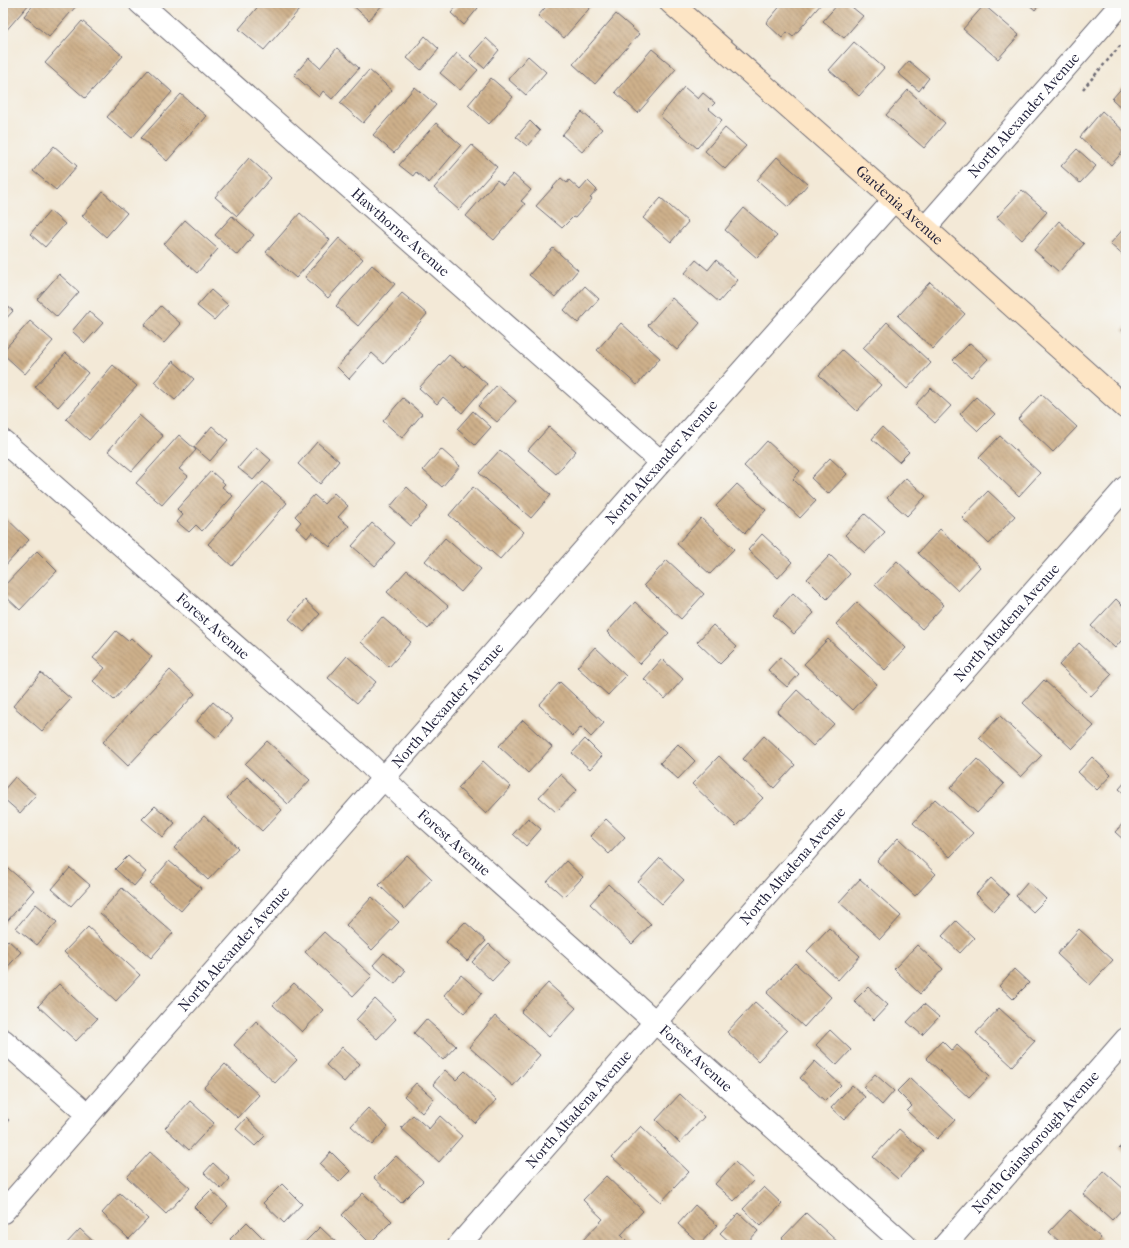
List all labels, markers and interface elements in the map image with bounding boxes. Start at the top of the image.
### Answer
street label: North Alexander Avenue [964,48,1084,181]
street label: Gardenia Avenue [852,161,947,249]
street label: Hawthorne Avenue [348,184,454,281]
street label: North Alexander Avenue [602,396,722,528]
street label: North Altadena Avenue [950,560,1064,685]
street label: Forest Avenue [173,589,254,664]
street label: North Alexander Avenue [388,639,507,772]
street label: North Altadena Avenue [736,803,850,929]
street label: Forest Avenue [414,805,495,880]
street label: North Alexander Avenue [174,882,294,1015]
street label: Forest Avenue [656,1021,736,1096]
street label: North Altadena Avenue [522,1046,636,1172]
street label: North Gainsborough Avenue [968,1067,1103,1217]

